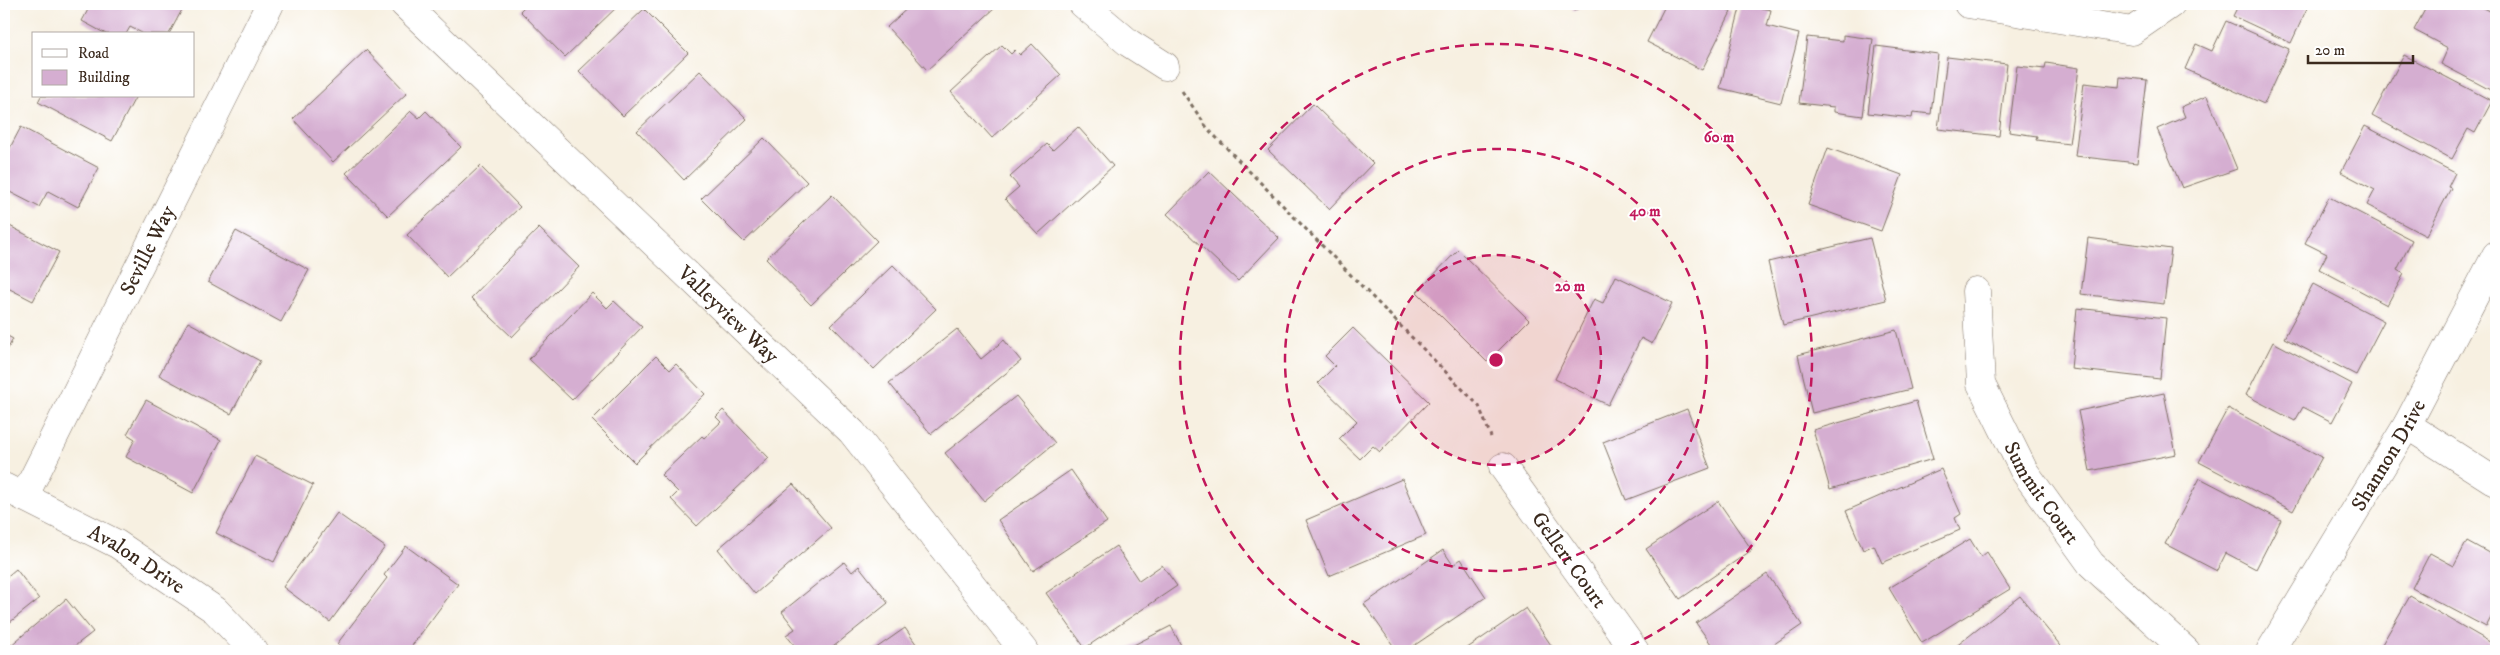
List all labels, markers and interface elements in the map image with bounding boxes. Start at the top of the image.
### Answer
legend [32,32,195,98]
scale bar [2308,32,2412,64]
text: 20 m [2315,41,2345,60]
text: Road [78,44,110,63]
text: Building [78,68,130,87]
text: 60 m [1704,128,1735,147]
street label: Seville Way [115,200,182,300]
text: 40 m [1628,202,1661,221]
street label: Valleyview Way [671,260,785,370]
text: 20 m [1555,277,1586,296]
centre of rings [1487,351,1505,369]
street label: Shannon Drive [2346,395,2432,516]
street label: Summit Court [1998,438,2085,550]
street label: Gellert Court [1525,507,1612,614]
street label: Avalon Drive [83,520,190,600]

